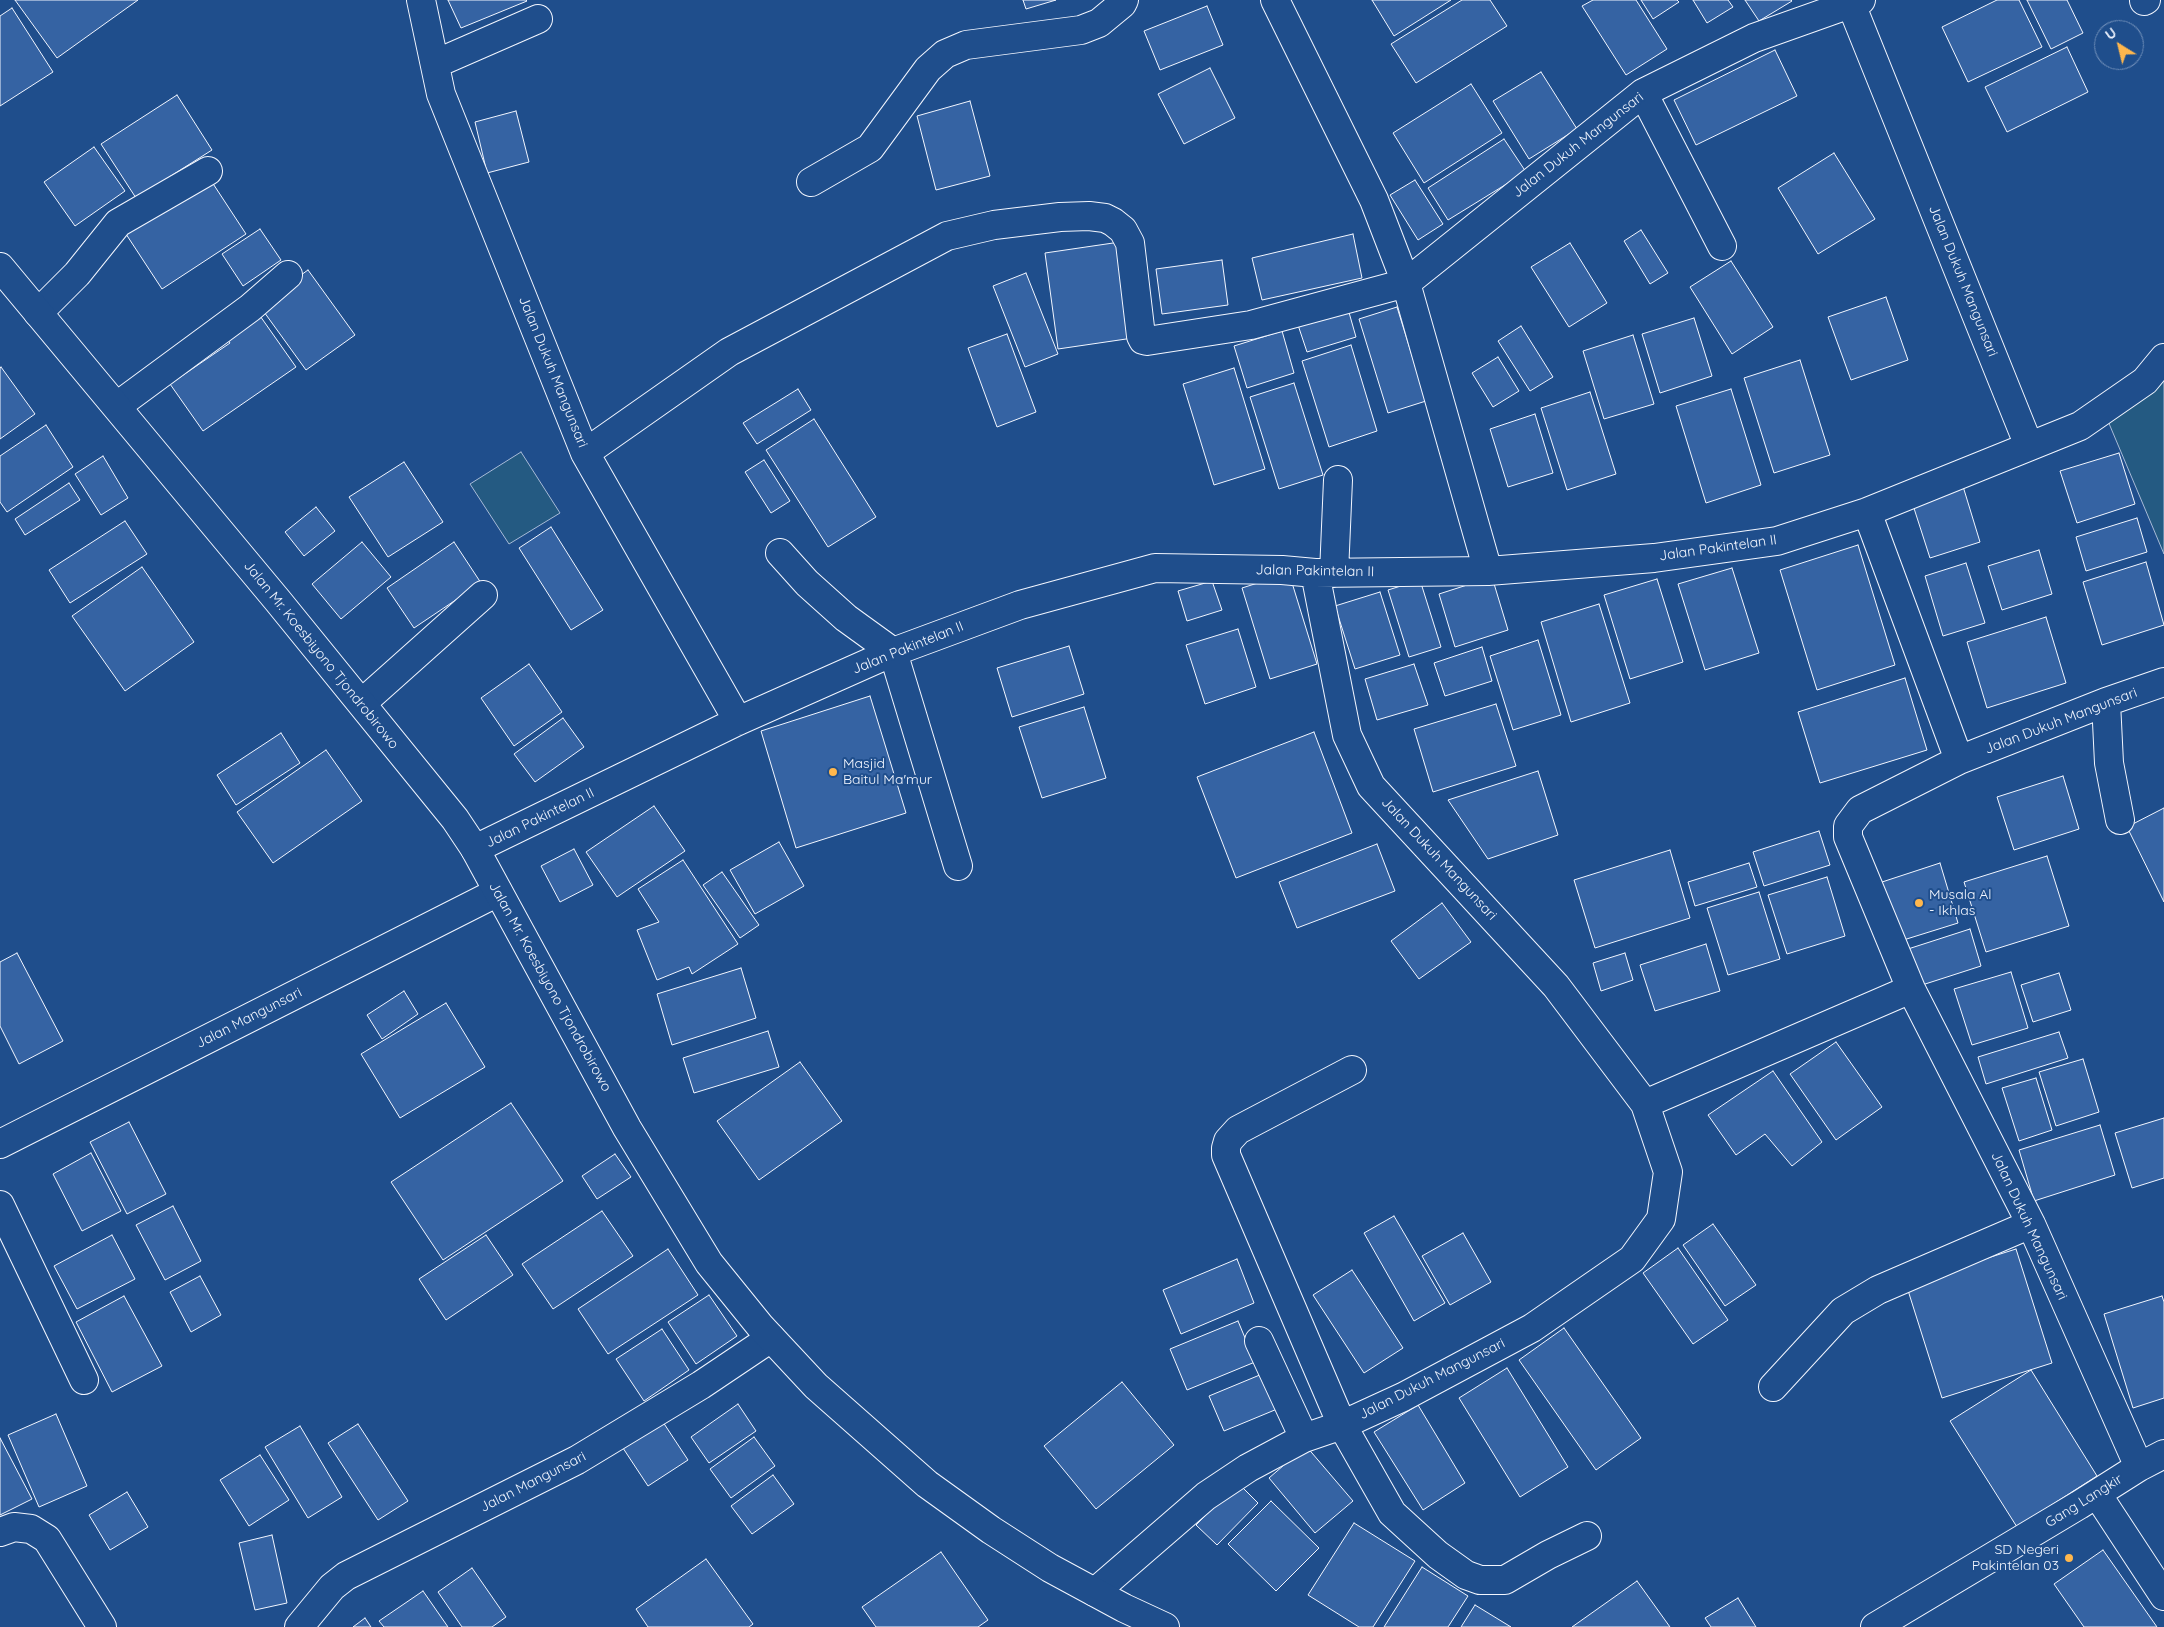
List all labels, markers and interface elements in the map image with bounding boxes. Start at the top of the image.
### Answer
north arrow [2094,20,2144,70]
text: U [2101,23,2120,44]
street label: Jalan Dukuh Mangunsari [1509,89,1647,201]
street label: Jalan Dukuh Mangunsari [1925,203,2001,359]
street label: Jalan Dukuh Mangunsari [515,294,591,450]
street label: Jalan Pakintelan II [1658,531,1778,565]
street label: Jalan Mr. Koesbiyono Tjondrobirowo [240,558,402,752]
street label: Jalan Pakintelan II [1256,562,1374,580]
street label: Jalan Pakintelan II [850,618,966,678]
street label: Jalan Dukuh Mangunsari [1983,684,2139,758]
place label: Masjid Baitul Ma'mur [843,756,932,789]
marker: Masjid Baitul Ma'mur [827,766,839,778]
street label: Jalan Pakintelan II [483,784,597,852]
street label: Jalan Dukuh Mangunsari [1378,794,1500,924]
street label: Jalan Mr. Koesbiyono Tjondrobirowo [485,879,615,1095]
place label: Musala Al - Ikhlas [1929,887,1992,920]
marker: Musala Al - Ikhlas [1913,897,1925,909]
street label: Jalan Mangunsari [193,984,305,1052]
street label: Jalan Dukuh Mangunsari [1987,1149,2071,1303]
street label: Jalan Dukuh Mangunsari [1356,1335,1508,1423]
street label: Jalan Mangunsari [477,1448,589,1516]
street label: Gang Langkir [2042,1471,2126,1531]
place label: SD Negeri Pakintelan 03 [1972,1542,2059,1574]
marker: SD Negeri Pakintelan 03 [2063,1552,2075,1564]

